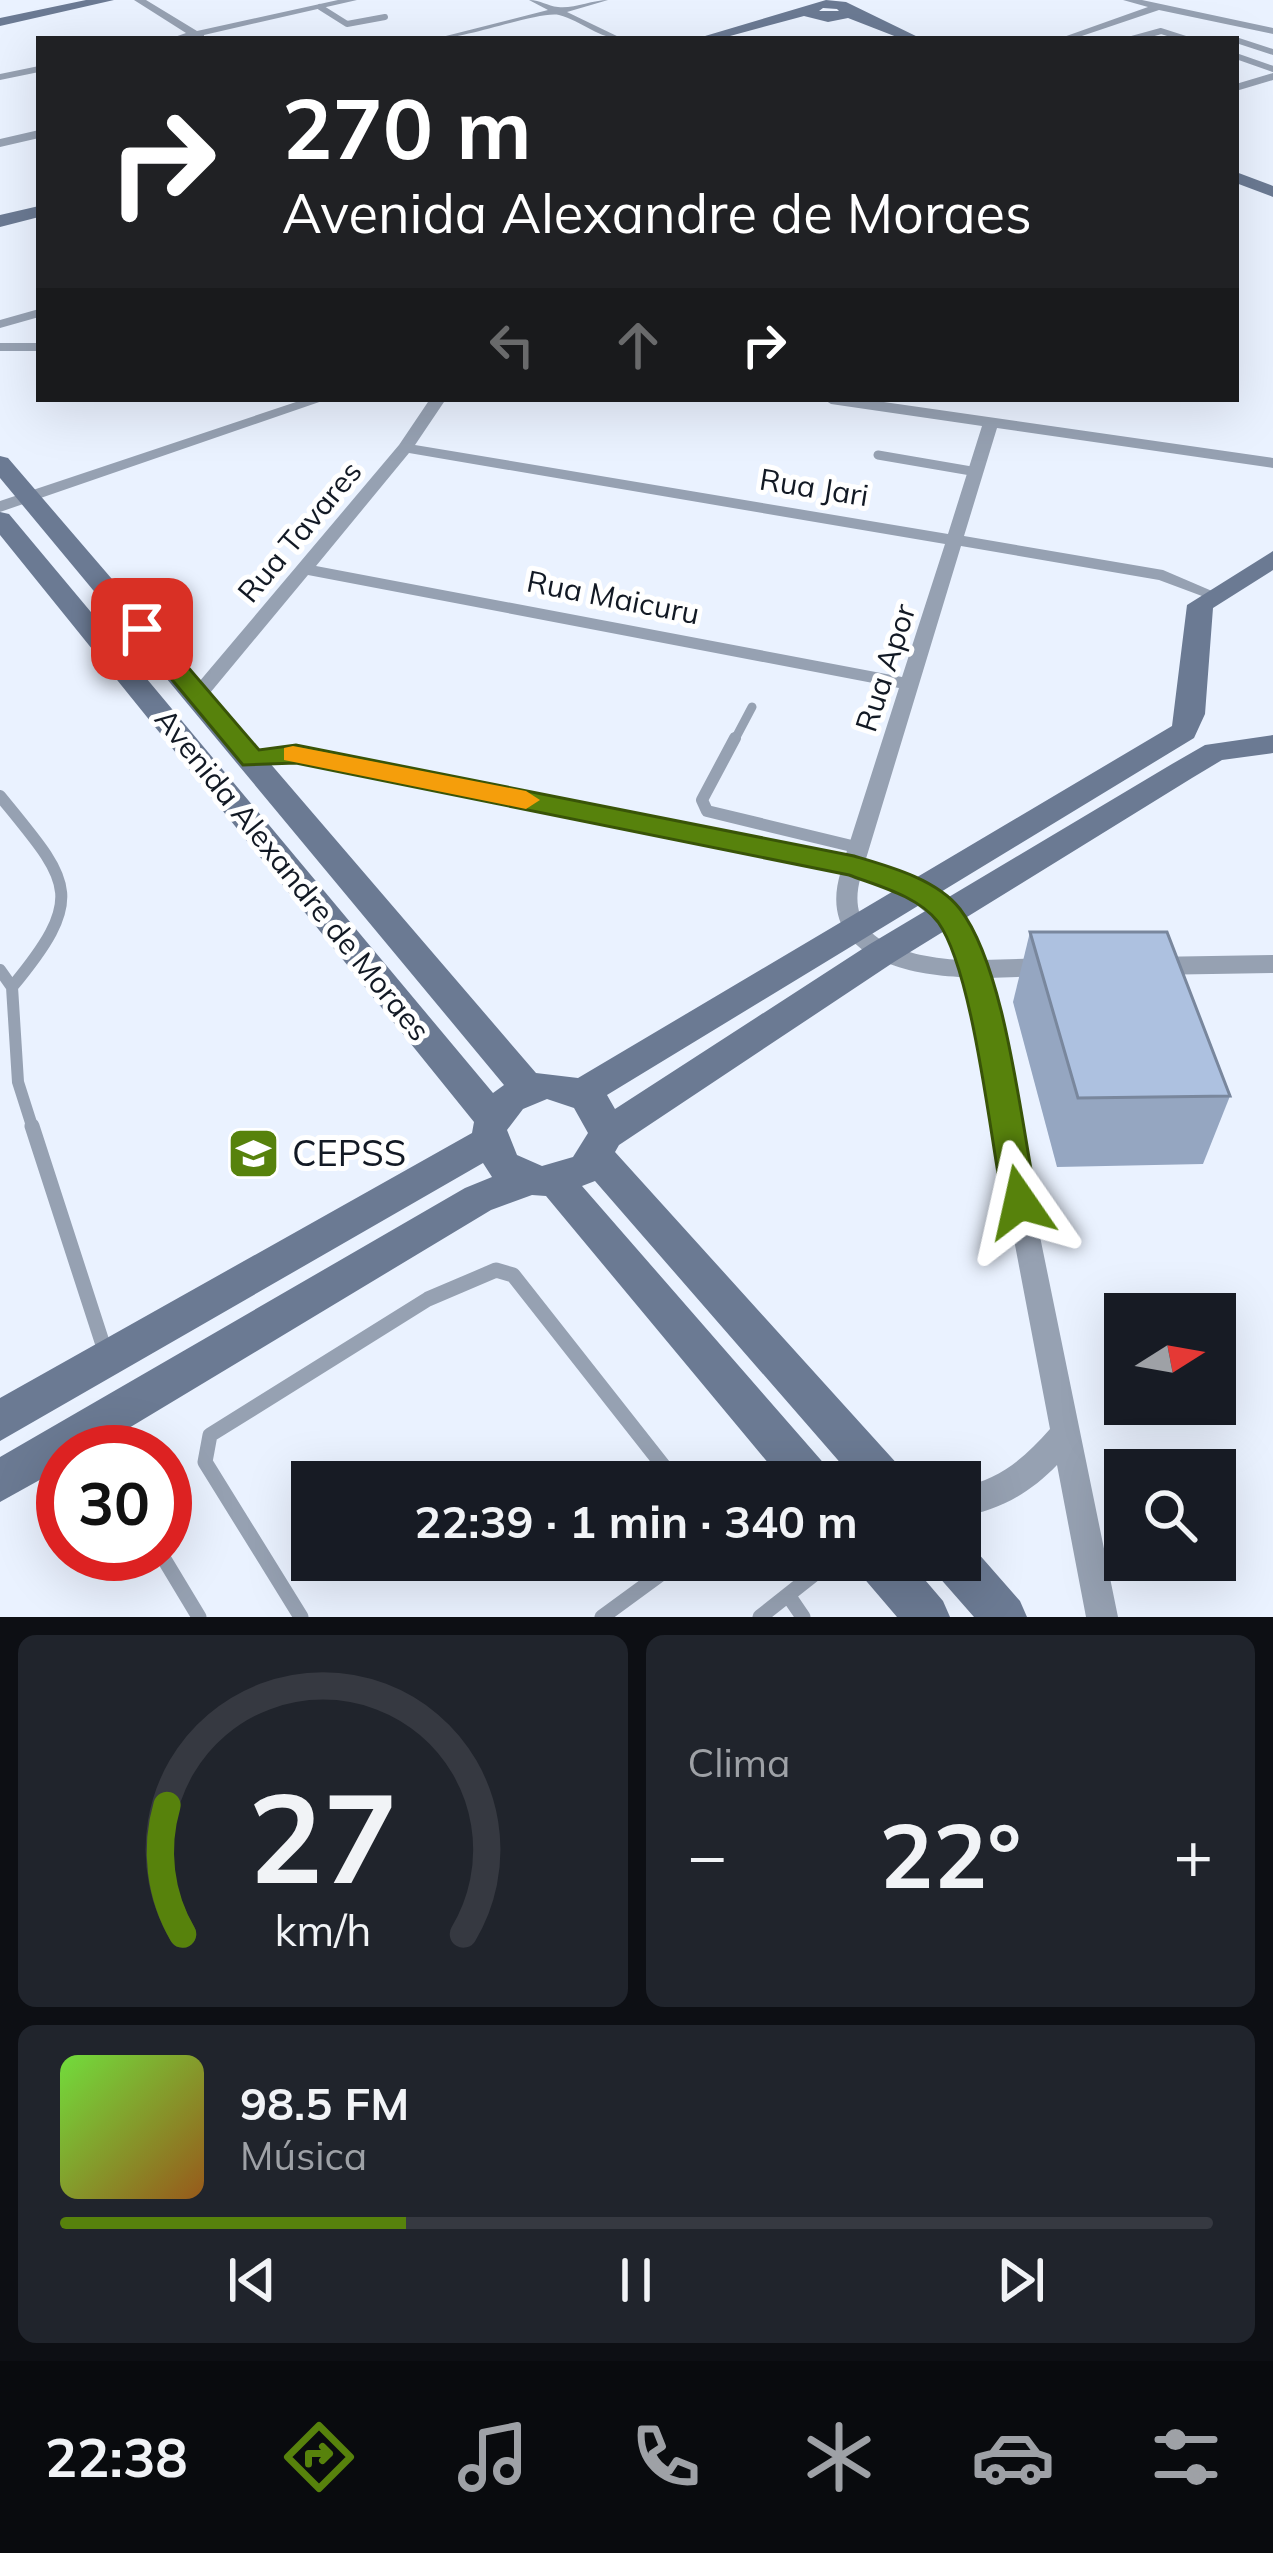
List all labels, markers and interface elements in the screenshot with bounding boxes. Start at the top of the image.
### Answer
text: 270 m [282,75,532,180]
icon: right [84,84,240,240]
text: Avenida Alexandre de Moraes [282,179,1032,247]
icon: left [479,312,545,378]
icon: ahead [605,312,671,378]
icon: right [731,312,797,378]
street label: Rua Tavares [229,453,369,610]
street label: Rua Jari [757,460,871,514]
street label: Rua Maicuru [524,562,703,632]
pin [91,578,193,680]
icon: arrive [109,596,175,662]
street label: Rua Apor [847,599,924,736]
street label: Avenida Alexandre de Moraes [147,701,439,1048]
school or university icon: CEPSS [225,1125,281,1181]
place label: CEPSS [292,1130,406,1175]
position arrow [957,1139,1083,1265]
north arrow [1104,1293,1236,1425]
map controls [1104,1293,1236,1581]
speed limit sign: 30 [36,1425,192,1581]
button: search [1104,1449,1236,1581]
text: 22:39 · 1 min · 340 m [414,1493,858,1549]
text: Clima [688,1738,790,1787]
text: 27 [248,1758,398,1914]
text: 22° [879,1798,1021,1911]
text: − [688,1813,727,1896]
text: + [1173,1813,1213,1896]
text: km/h [274,1903,371,1957]
text: 98.5 FM [240,2075,409,2131]
text: Música [240,2131,367,2180]
icon: previous [219,2247,285,2313]
icon: pause [603,2247,669,2313]
icon: next [988,2247,1054,2313]
icon: directions [277,2415,361,2499]
icon: music [451,2415,535,2499]
icon: phone [624,2415,708,2499]
icon: climate [797,2415,881,2499]
icon: car [971,2415,1055,2499]
icon: filters [1144,2415,1228,2499]
text: 22:38 [45,2423,188,2491]

